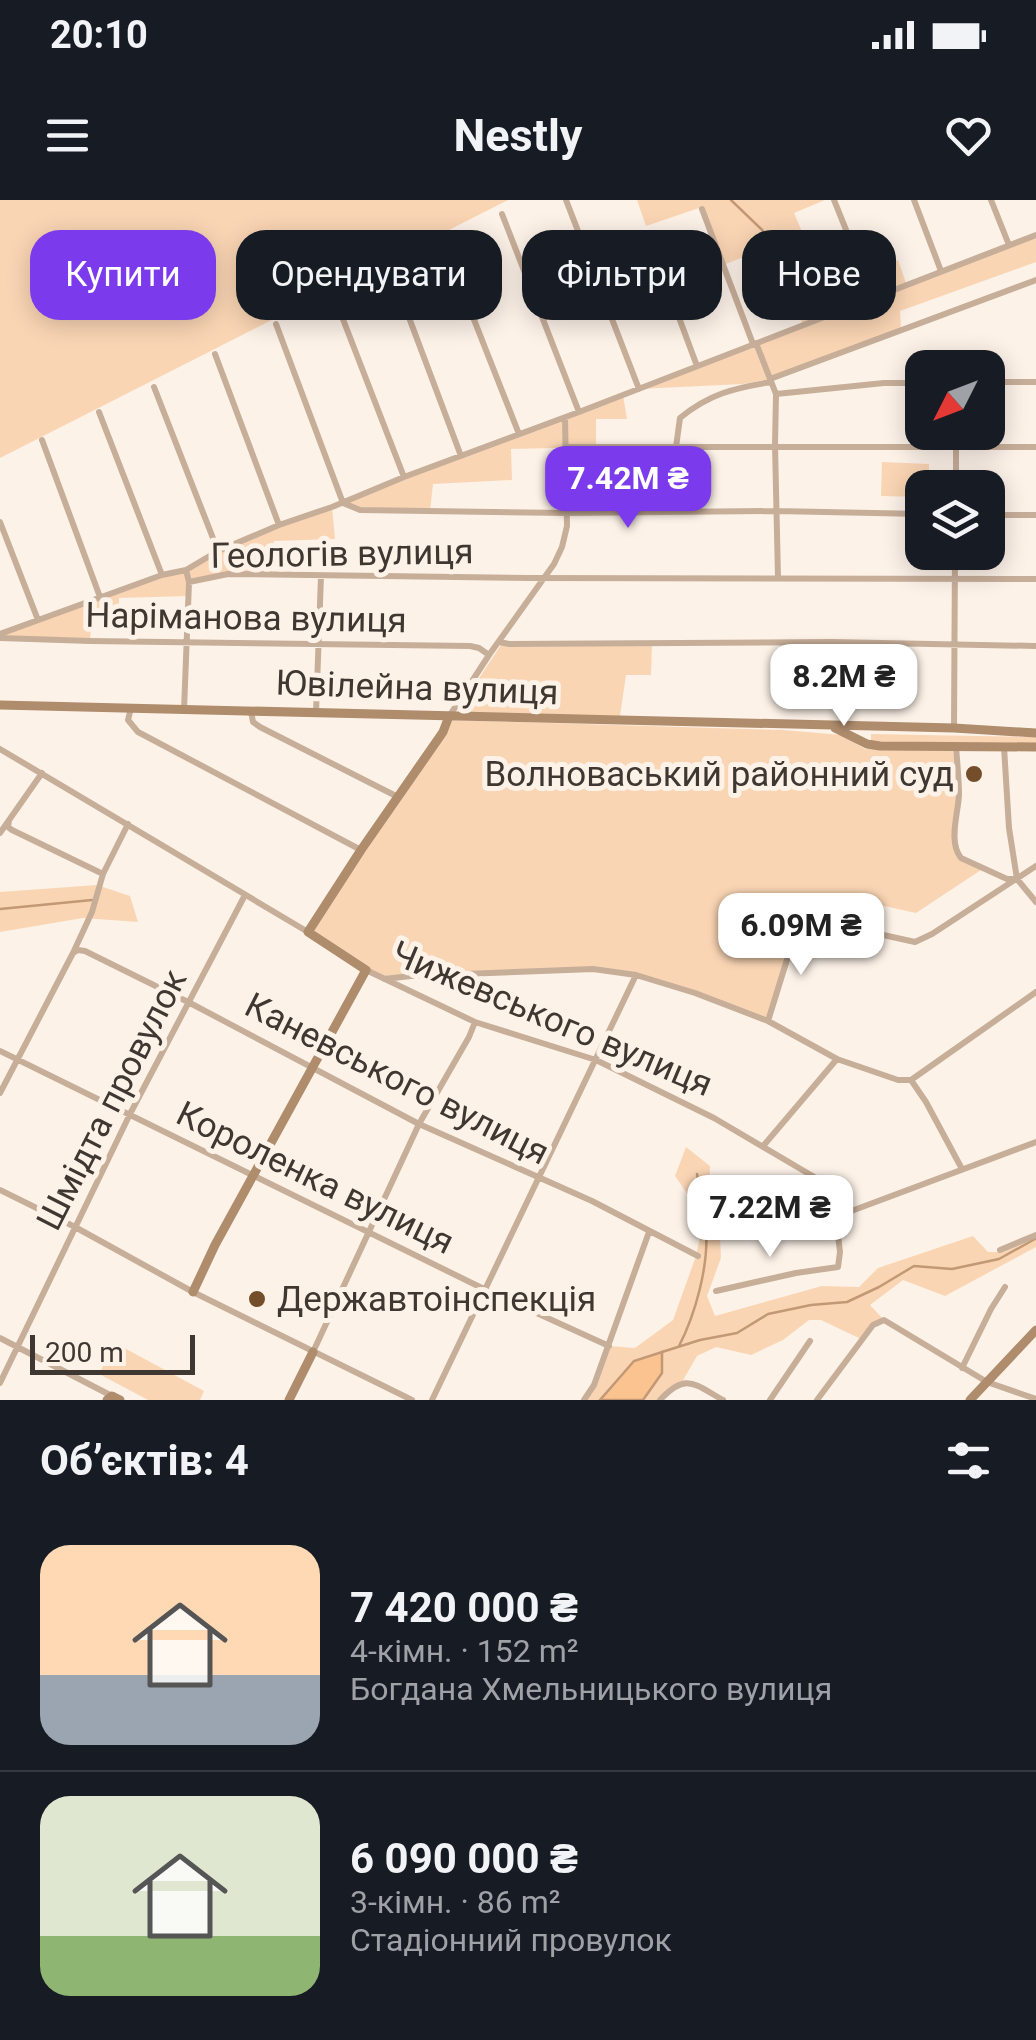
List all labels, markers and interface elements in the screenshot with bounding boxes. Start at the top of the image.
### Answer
text: 20:10 [50,13,148,57]
icon: menu [40,108,95,163]
icon: heart [941,108,996,163]
text: Nestly [454,109,582,162]
chip: Купити [30,230,216,320]
chip: Орендувати [236,230,502,320]
chip: Фільтри [522,230,722,320]
chip: Нове [742,230,896,320]
north arrow [905,350,1005,450]
map controls [905,350,1005,570]
pin: 7.42M ₴ [536,446,720,531]
text: 7.42M ₴ [567,459,689,497]
button: layers [905,470,1005,570]
street label: Геологів вулиця [210,531,474,577]
street label: Наріманова вулиця [85,595,407,641]
pin: 8.2M ₴ [763,644,925,729]
text: 8.2M ₴ [792,657,896,695]
street label: Ювілейна вулиця [275,663,559,713]
place label: Волноваський районний суд [484,754,954,795]
marker: Волноваський районний суд [963,763,985,785]
pin: 6.09M ₴ [709,893,893,978]
text: 6.09M ₴ [740,906,862,944]
street label: Чижевського вулиця [386,933,718,1105]
street label: Шмідта провулок [29,963,195,1237]
street label: Каневського вулиця [238,985,556,1173]
street label: Короленка вулиця [170,1093,460,1263]
pin: 7.22M ₴ [678,1175,862,1260]
text: 7.22M ₴ [709,1188,831,1226]
place label: Державтоінспекція [277,1279,596,1320]
marker: Державтоінспекція [246,1288,268,1310]
scale bar [30,1330,195,1374]
text: 200 m [45,1336,124,1369]
icon: filters [941,1433,996,1488]
text: Об’єктів: 4 [40,1436,249,1485]
text: 7 420 000 ₴ [350,1583,578,1632]
icon: home [120,1585,240,1705]
text: 4-кімн. · 152 m² [350,1632,578,1670]
text: Богдана Хмельницького вулиця [350,1670,832,1708]
text: 6 090 000 ₴ [350,1834,578,1883]
icon: home [120,1836,240,1956]
text: 3-кімн. · 86 m² [350,1883,560,1921]
text: Стадіонний провулок [350,1921,672,1959]

